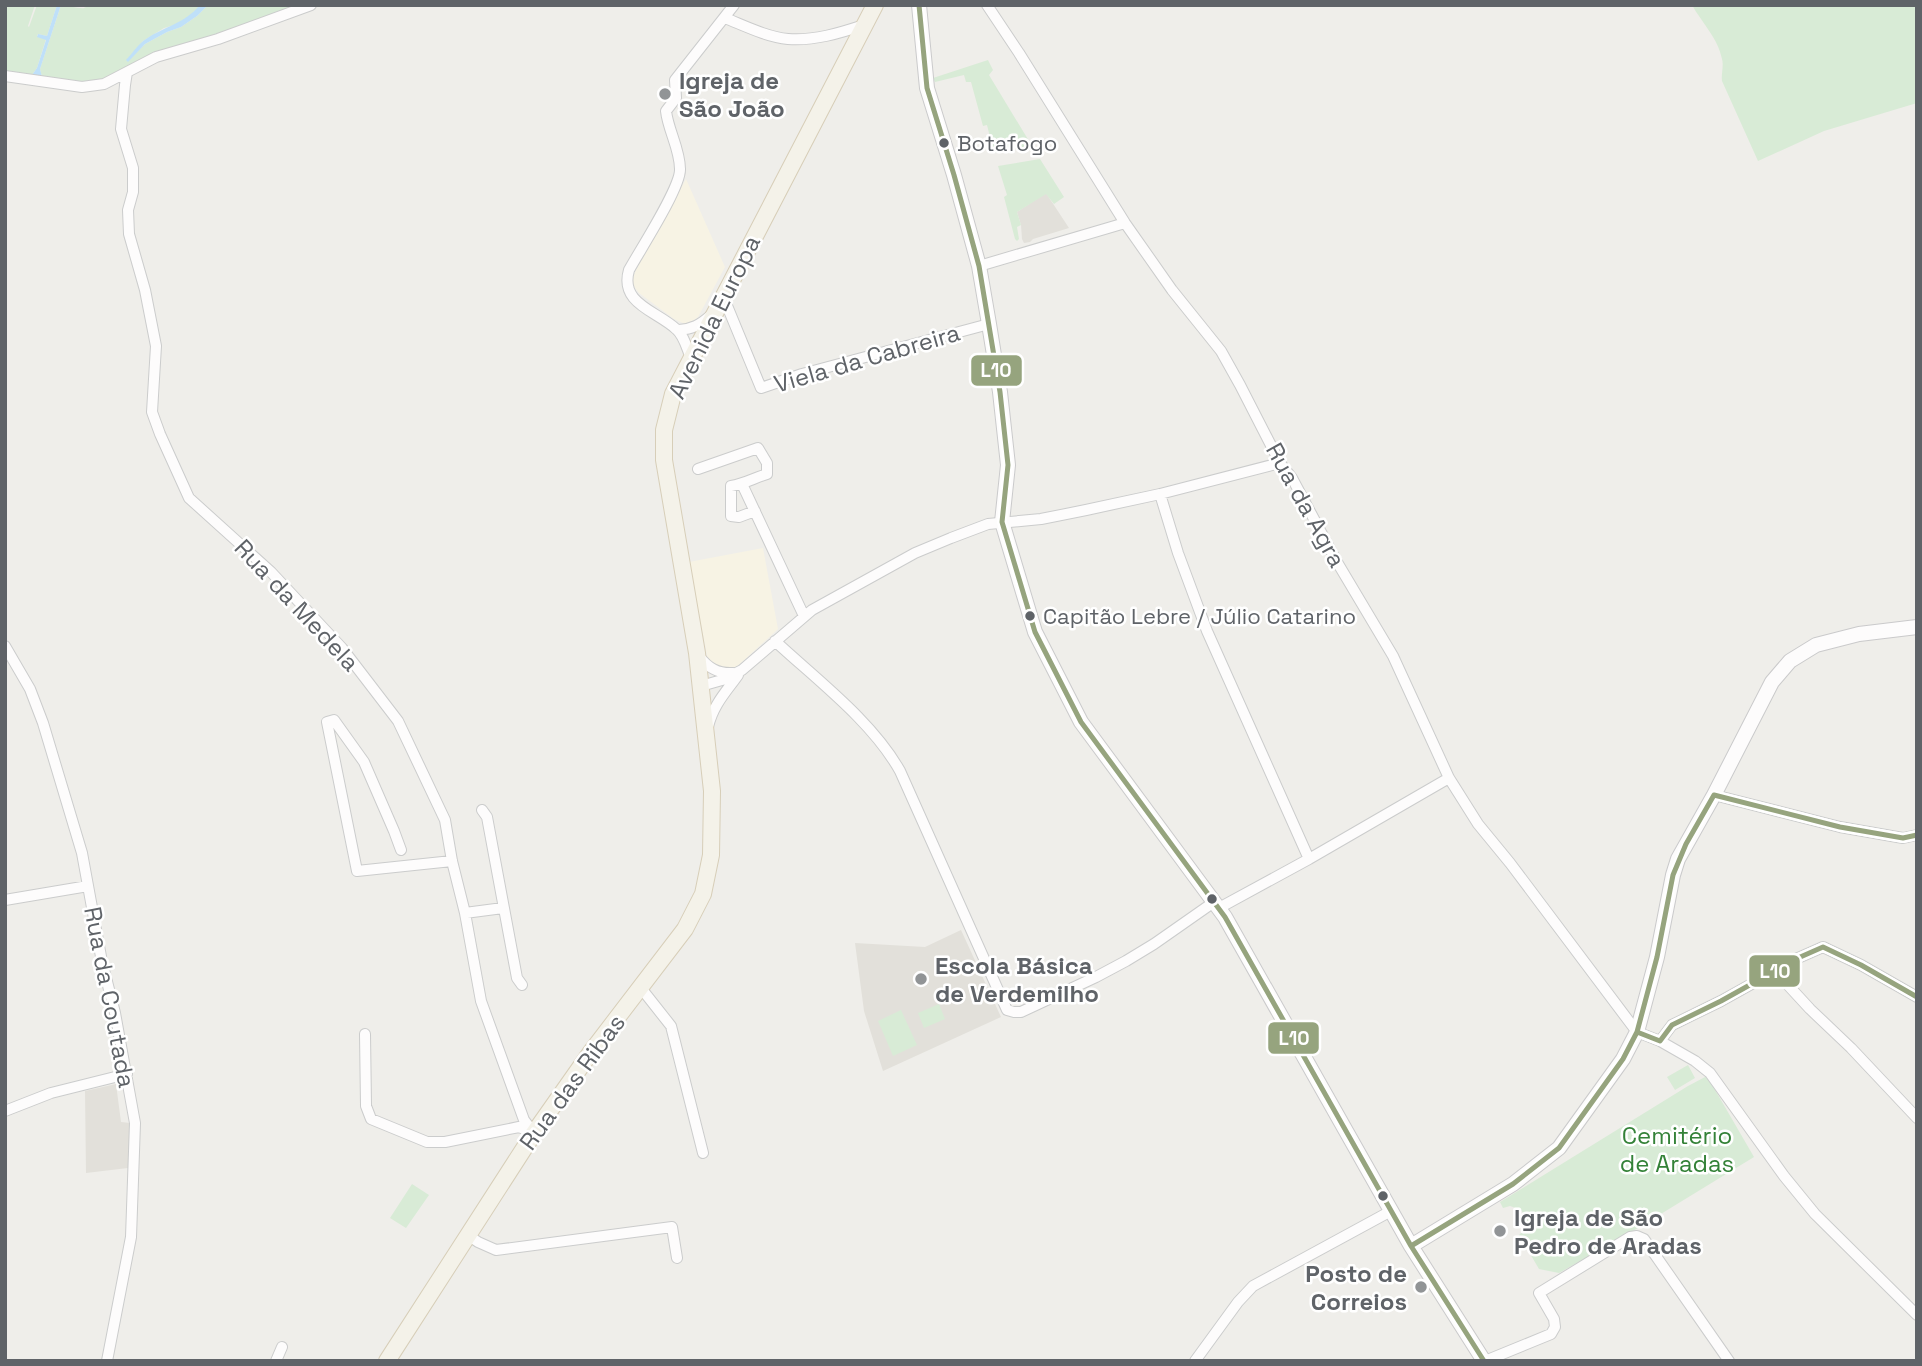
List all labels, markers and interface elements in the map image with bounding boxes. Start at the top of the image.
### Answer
place label: Igreja de São João [679,65,785,124]
marker: Igreja de São João [657,86,673,102]
place label: Botafogo [957,129,1057,157]
marker: Botafogo [937,136,951,150]
street label: Avenida Europa [661,230,767,404]
street label: Viela da Cabreira [770,317,964,399]
line badge: L10 [970,354,1023,387]
text: L10 [980,358,1012,383]
street label: Rua da Agra [1259,437,1353,573]
street label: Rua da Medela [228,532,366,678]
place label: Capitão Lebre / Júlio Catarino [1043,602,1356,630]
marker: Capitão Lebre / Júlio Catarino [1023,609,1037,623]
unlabelled marker [1205,892,1219,906]
street label: Rua da Coutada [77,904,143,1090]
place label: Escola Básica de Verdemilho [935,950,1099,1009]
line badge: L10 [1748,954,1801,988]
text: L10 [1759,959,1791,984]
marker: Escola Básica de Verdemilho [913,971,929,987]
street label: Rua das Ribas [512,1008,632,1156]
line badge: L10 [1267,1021,1320,1055]
text: L10 [1278,1026,1310,1051]
park label: Cemitério de Aradas [1620,1120,1734,1179]
unlabelled marker [1376,1189,1390,1203]
place label: Igreja de São Pedro de Aradas [1514,1202,1702,1261]
marker: Igreja de São Pedro de Aradas [1492,1223,1508,1239]
place label: Posto de Correios [1305,1258,1407,1317]
marker: Posto de Correios [1413,1279,1429,1295]

